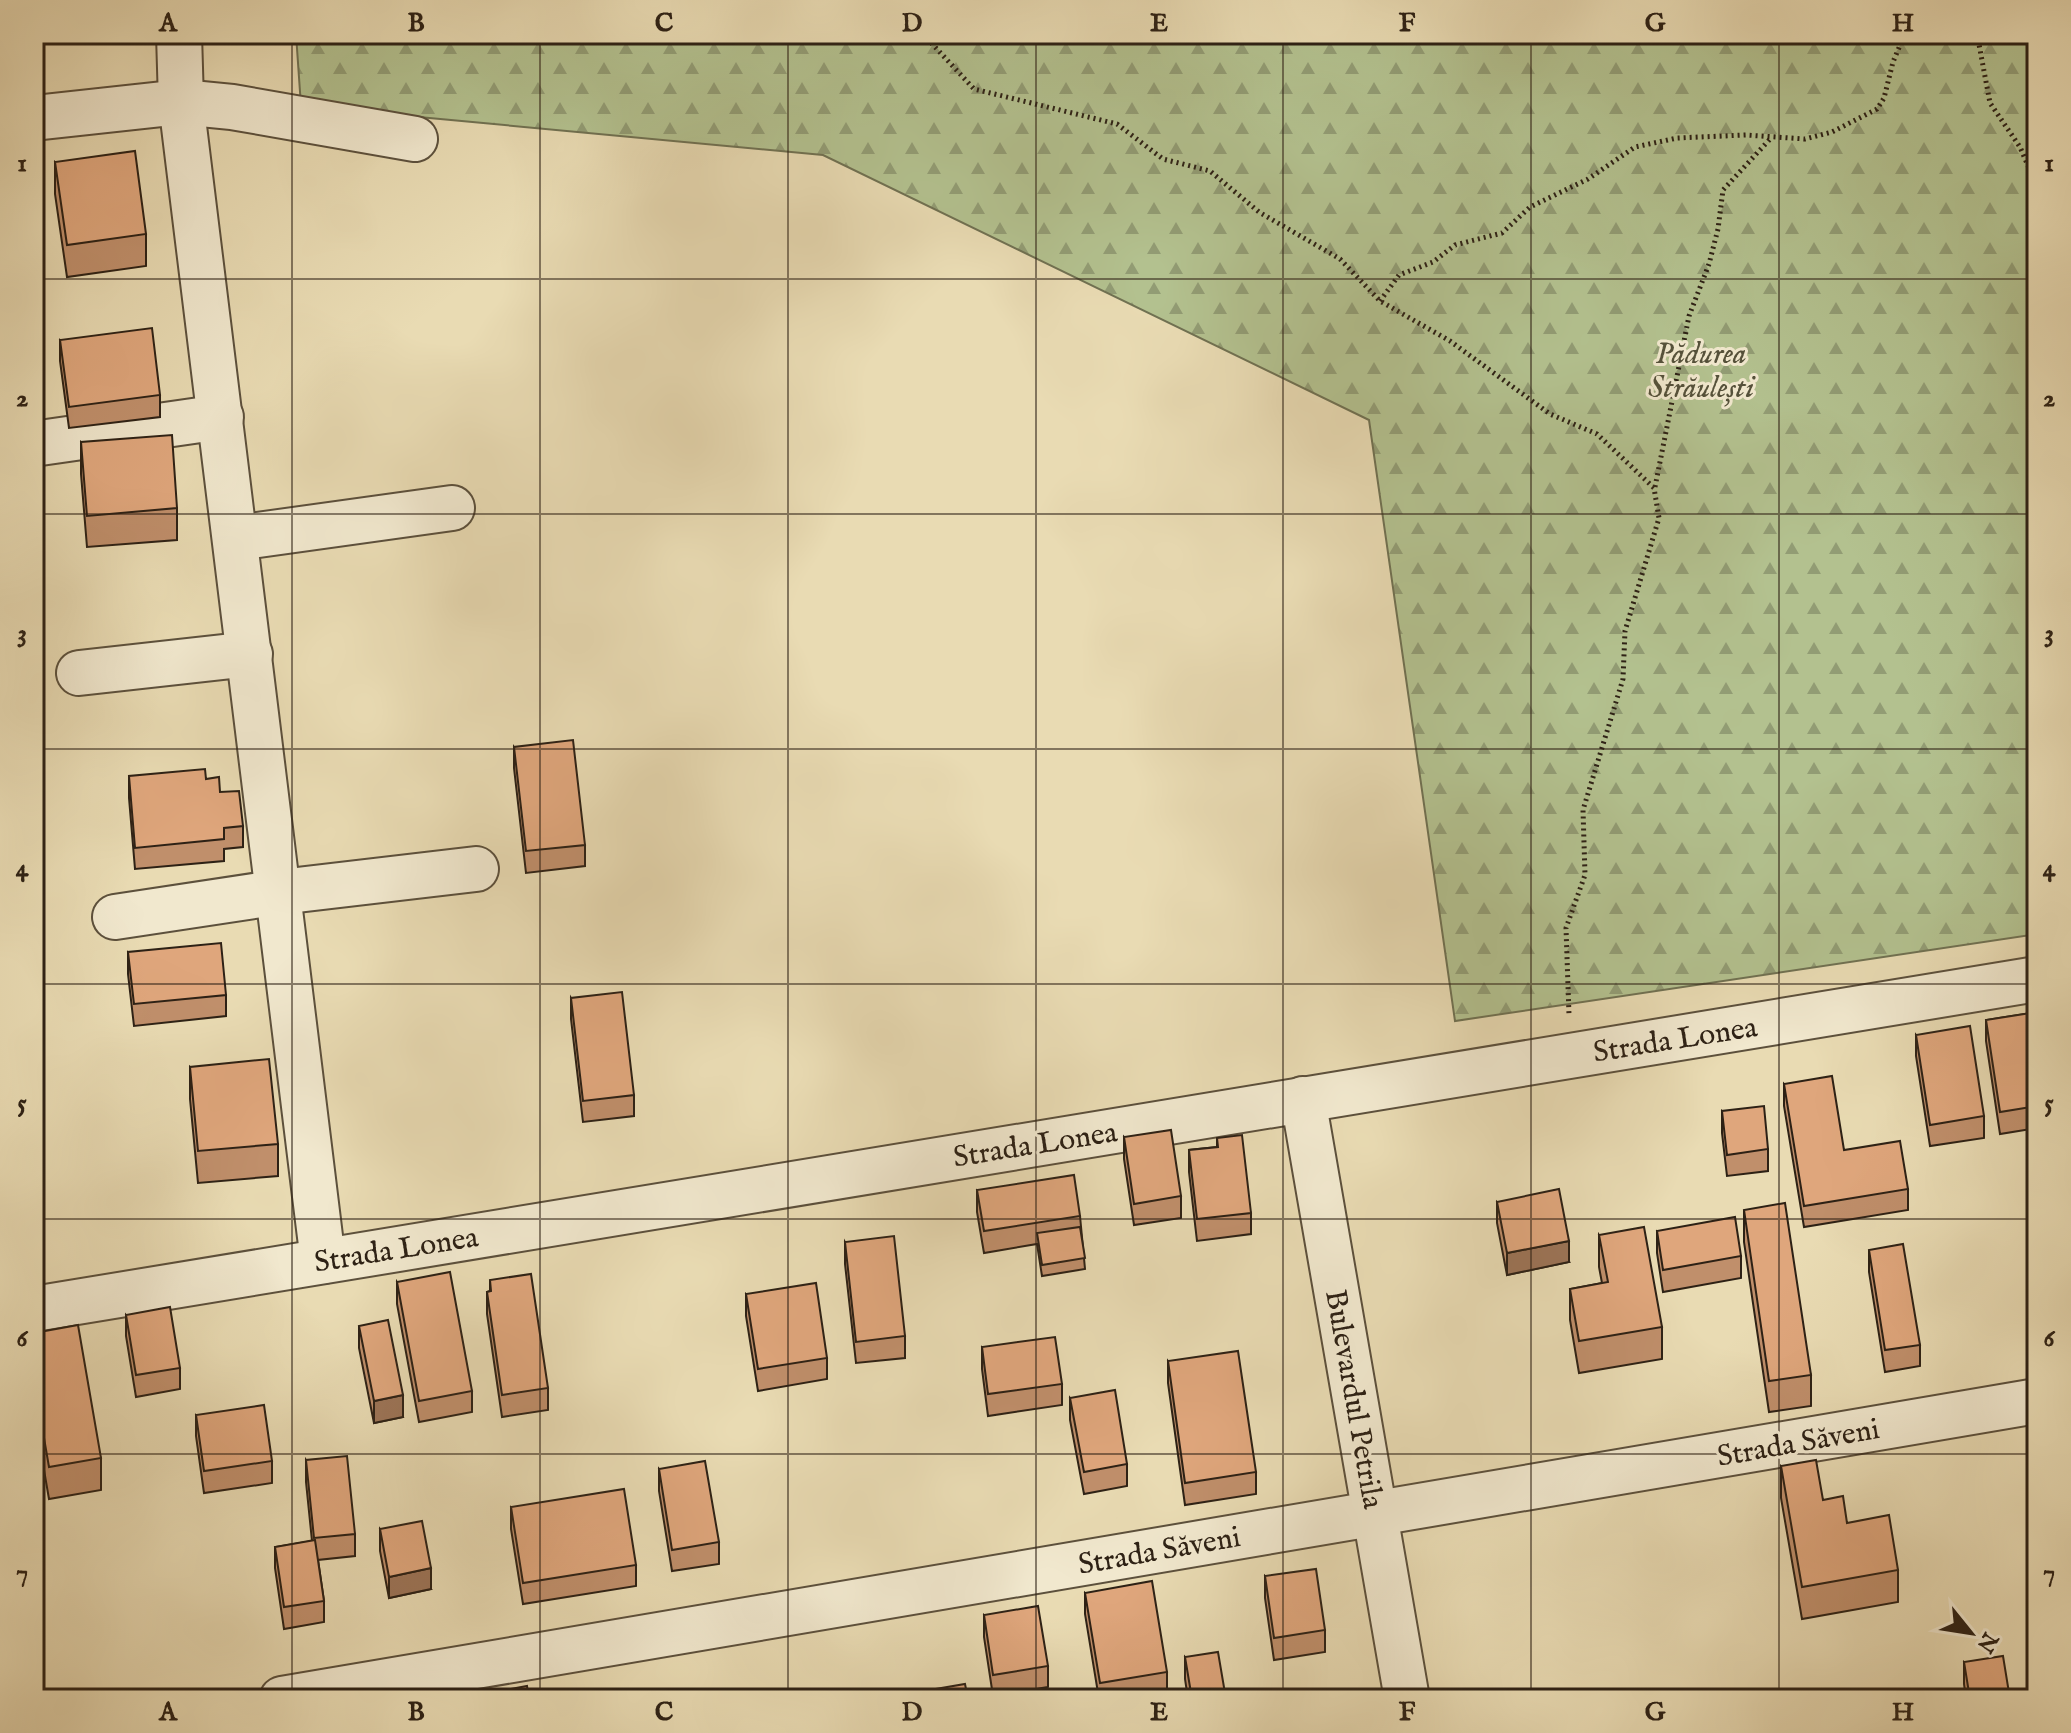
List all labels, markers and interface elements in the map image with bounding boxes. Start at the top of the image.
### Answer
text: A [158,7,178,40]
text: B [407,7,425,40]
text: C [655,7,674,40]
text: D [902,7,923,40]
text: E [1150,7,1168,40]
text: F [1399,7,1416,40]
text: G [1645,7,1666,40]
text: H [1892,7,1914,40]
text: 1 [17,147,27,180]
text: 1 [2044,147,2054,180]
park label: Pădurea Străulești [1648,336,1756,408]
text: 2 [16,382,28,415]
text: 2 [2043,382,2055,415]
text: 3 [17,617,27,650]
text: 3 [2044,617,2054,650]
text: 4 [16,852,30,885]
text: 4 [2043,852,2057,885]
street label: Strada Lonea [1591,1009,1760,1073]
text: 5 [17,1087,27,1120]
text: 5 [2044,1087,2054,1120]
street label: Strada Lonea [951,1114,1120,1178]
street label: Strada Lonea [312,1219,481,1283]
street label: Bulevardul Petrila [1315,1287,1391,1512]
text: 6 [17,1322,29,1355]
text: 6 [2044,1322,2056,1355]
street label: Strada Săveni [1714,1411,1882,1477]
street label: Strada Săveni [1075,1519,1243,1585]
text: 7 [16,1557,28,1590]
text: 7 [2043,1557,2055,1590]
north arrow [1931,1593,2011,1673]
text: N [1970,1626,2004,1657]
text: A [158,1696,178,1729]
text: B [407,1696,425,1729]
text: C [655,1696,674,1729]
text: D [902,1696,923,1729]
text: E [1150,1696,1168,1729]
text: F [1399,1696,1416,1729]
text: G [1645,1696,1666,1729]
text: H [1892,1696,1914,1729]

